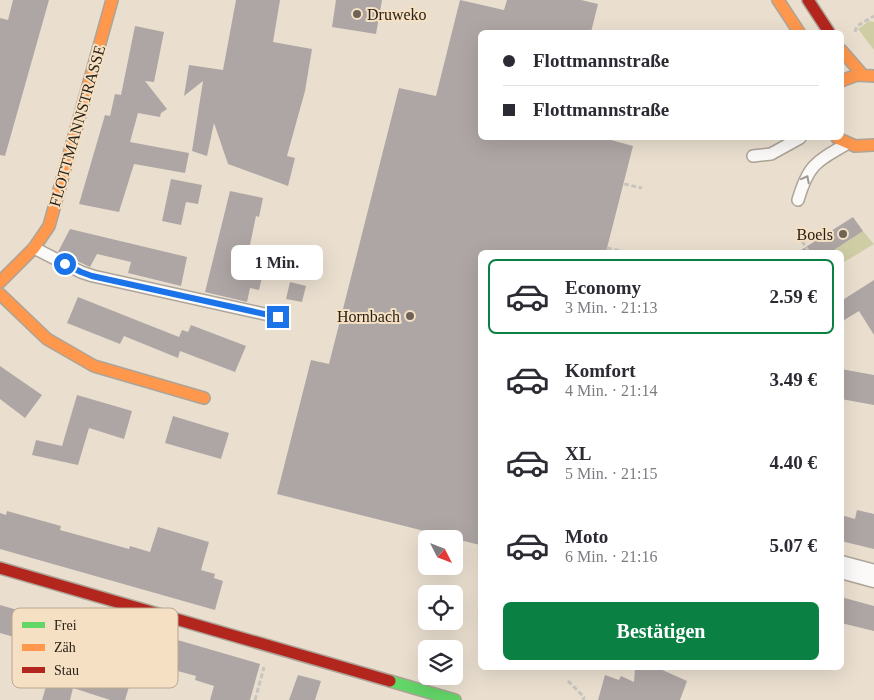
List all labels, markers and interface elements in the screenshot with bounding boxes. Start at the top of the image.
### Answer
place label: Druweko [367,6,427,23]
marker: Druweko [351,8,363,20]
street label: FLOTTMANNSTRASSE [46,43,108,209]
text: Flottmannstraße [533,50,669,71]
text: Flottmannstraße [533,99,669,120]
one-way arrow [800,175,810,184]
place label: Boels [797,226,833,243]
marker: Boels [837,228,849,240]
callout: 1 Min. [232,244,324,280]
route start [54,253,76,275]
text: 1 Min. [255,254,299,271]
icon: car [505,274,550,319]
text: Economy [565,277,641,298]
text: 2.59 € [770,286,817,307]
text: 3 Min. · 21:13 [565,299,657,316]
route end [267,306,289,328]
place label: Hornbach [337,308,400,325]
marker: Hornbach [404,310,416,322]
icon: car [505,357,550,402]
text: Komfort [565,360,636,381]
text: 3.49 € [770,369,817,390]
text: 4 Min. · 21:14 [565,382,657,399]
icon: car [505,440,550,485]
text: XL [565,443,591,464]
text: 4.40 € [770,452,817,473]
text: 5 Min. · 21:15 [565,465,657,482]
icon: car [505,523,550,568]
text: Moto [565,526,608,547]
north arrow [418,530,462,575]
map controls [418,530,463,685]
text: 5.07 € [770,535,817,556]
text: 6 Min. · 21:16 [565,548,657,565]
button: locate [418,585,463,630]
button: Bestätigen [503,602,819,660]
legend [12,608,178,688]
text: Frei [54,618,77,633]
text: Zäh [54,640,76,655]
button: layers [418,640,463,685]
text: Stau [54,663,79,678]

